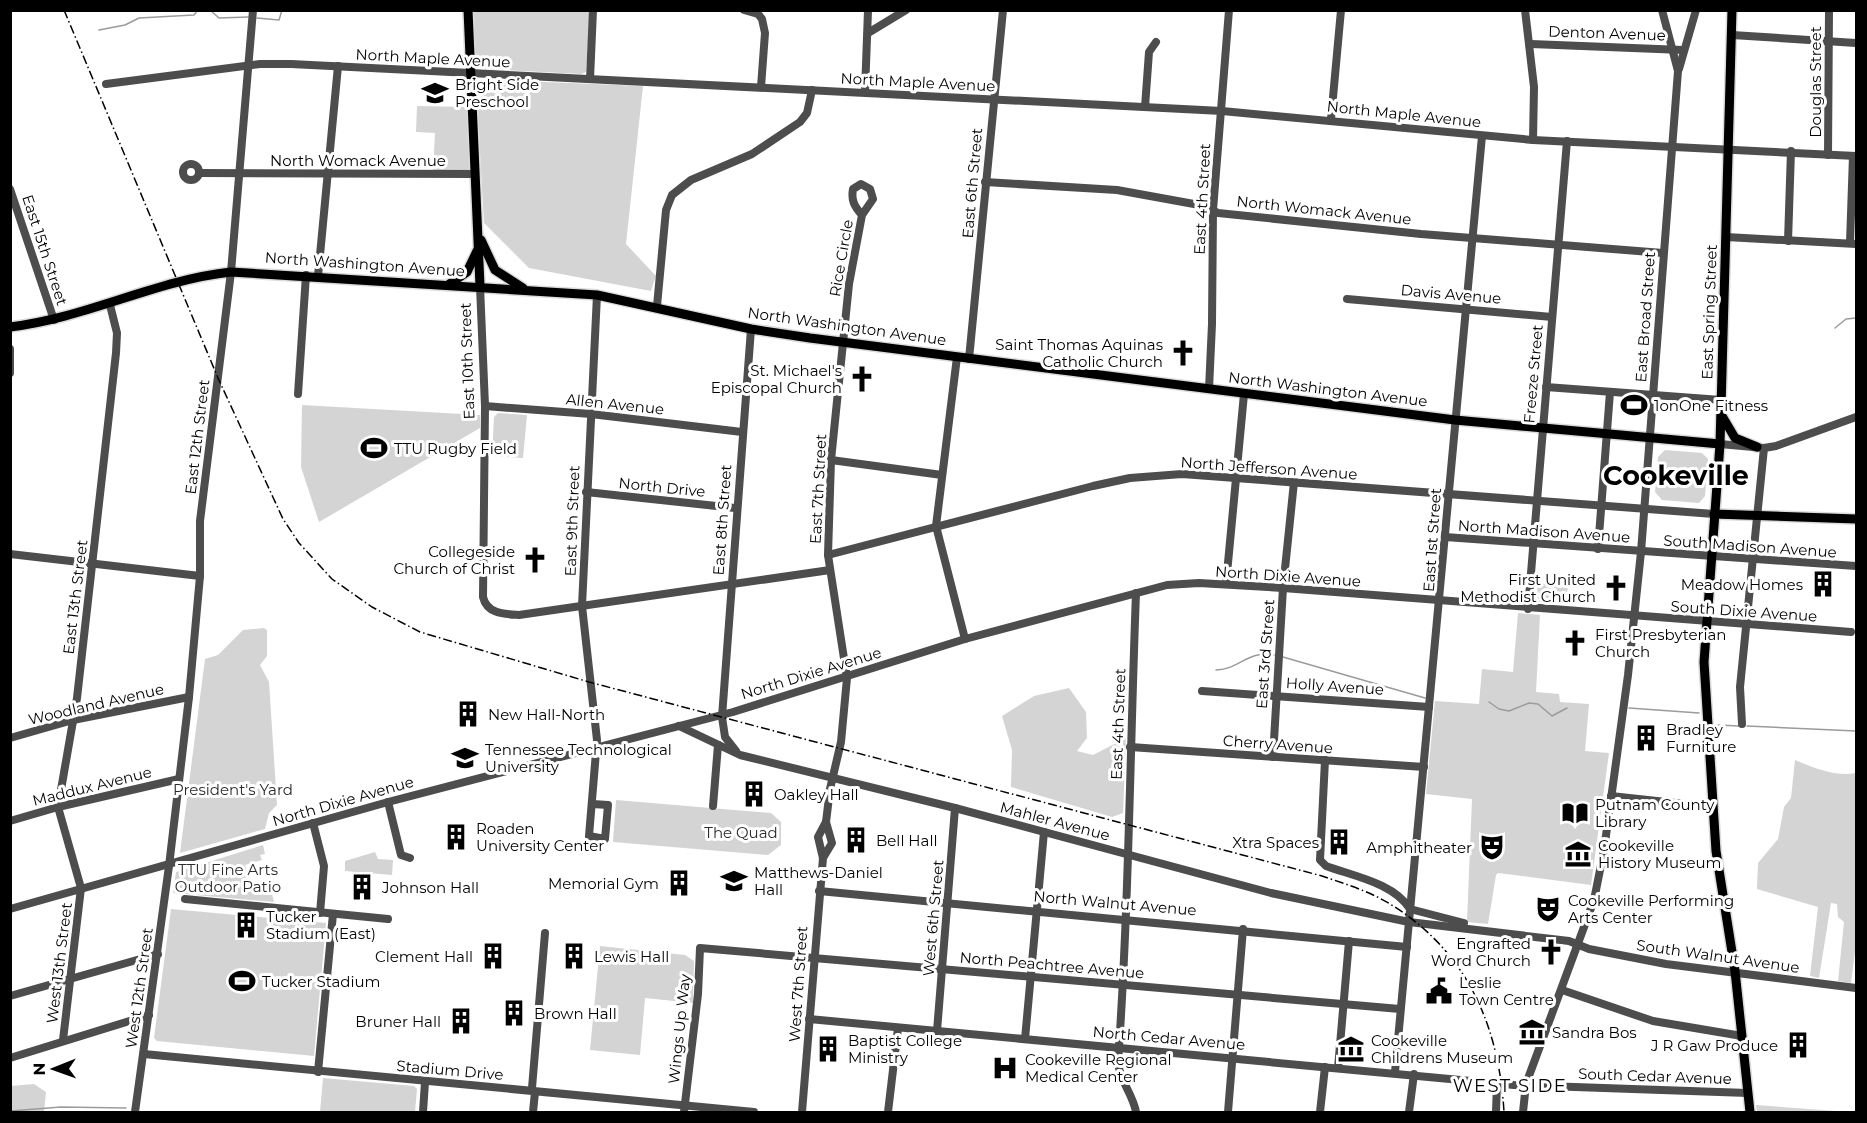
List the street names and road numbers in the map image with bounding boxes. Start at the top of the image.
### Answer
street label: Denton Avenue [1548,21,1666,45]
street label: Douglas Street [1806,26,1825,138]
street label: North Maple Avenue [355,44,511,72]
street label: North Maple Avenue [840,68,996,96]
street label: North Maple Avenue [1326,96,1482,132]
street label: East 6th Street [958,127,986,239]
street label: East 4th Street [1190,143,1214,255]
street label: North Womack Avenue [270,151,446,170]
street label: North Womack Avenue [1236,191,1412,229]
street label: East 15th Street [18,192,72,308]
street label: Rice Circle [825,218,857,298]
street label: East Spring Street [1697,244,1721,380]
street label: North Washington Avenue [264,248,466,280]
street label: East Broad Street [1631,251,1659,383]
street label: Davis Avenue [1400,280,1502,308]
street label: East 10th Street [455,302,479,420]
street label: North Washington Avenue [746,303,948,349]
street label: Freeze Street [1519,324,1547,424]
street label: North Washington Avenue [1227,367,1429,411]
street label: East 12th Street [181,378,213,496]
street label: Allen Avenue [565,389,665,419]
street label: East 7th Street [806,433,830,545]
street label: North Jefferson Avenue [1180,452,1358,484]
street label: East 8th Street [709,464,735,576]
street label: East 9th Street [561,465,583,577]
street label: North Drive [618,473,706,501]
street label: East 1st Street [1419,487,1445,593]
street label: North Madison Avenue [1457,515,1631,547]
street label: South Madison Avenue [1663,530,1837,562]
street label: East 13th Street [59,539,91,655]
street label: North Dixie Avenue [1214,561,1362,591]
street label: South Dixie Avenue [1670,596,1818,626]
street label: East 3rd Street [1252,599,1278,709]
street label: North Dixie Avenue [738,643,884,703]
street label: East 4th Street [1107,668,1129,780]
street label: Holly Avenue [1285,673,1385,699]
street label: Woodland Avenue [26,679,166,729]
street label: Cherry Avenue [1222,731,1334,757]
street label: Maddux Avenue [30,762,154,810]
street label: North Dixie Avenue [270,772,416,830]
street label: Mahler Avenue [998,797,1112,845]
street label: West 6th Street [918,859,948,977]
street label: North Walnut Avenue [1033,886,1197,920]
street label: West 13th Street [42,901,76,1025]
street label: West 7th Street [784,925,812,1043]
street label: West 12th Street [121,926,157,1050]
street label: South Walnut Avenue [1635,935,1801,977]
street label: North Peachtree Avenue [959,947,1145,983]
street label: Wings Up Way [664,972,694,1085]
street label: North Cedar Avenue [1092,1022,1246,1054]
street label: Stadium Drive [396,1056,504,1084]
street label: South Cedar Avenue [1578,1064,1732,1088]

